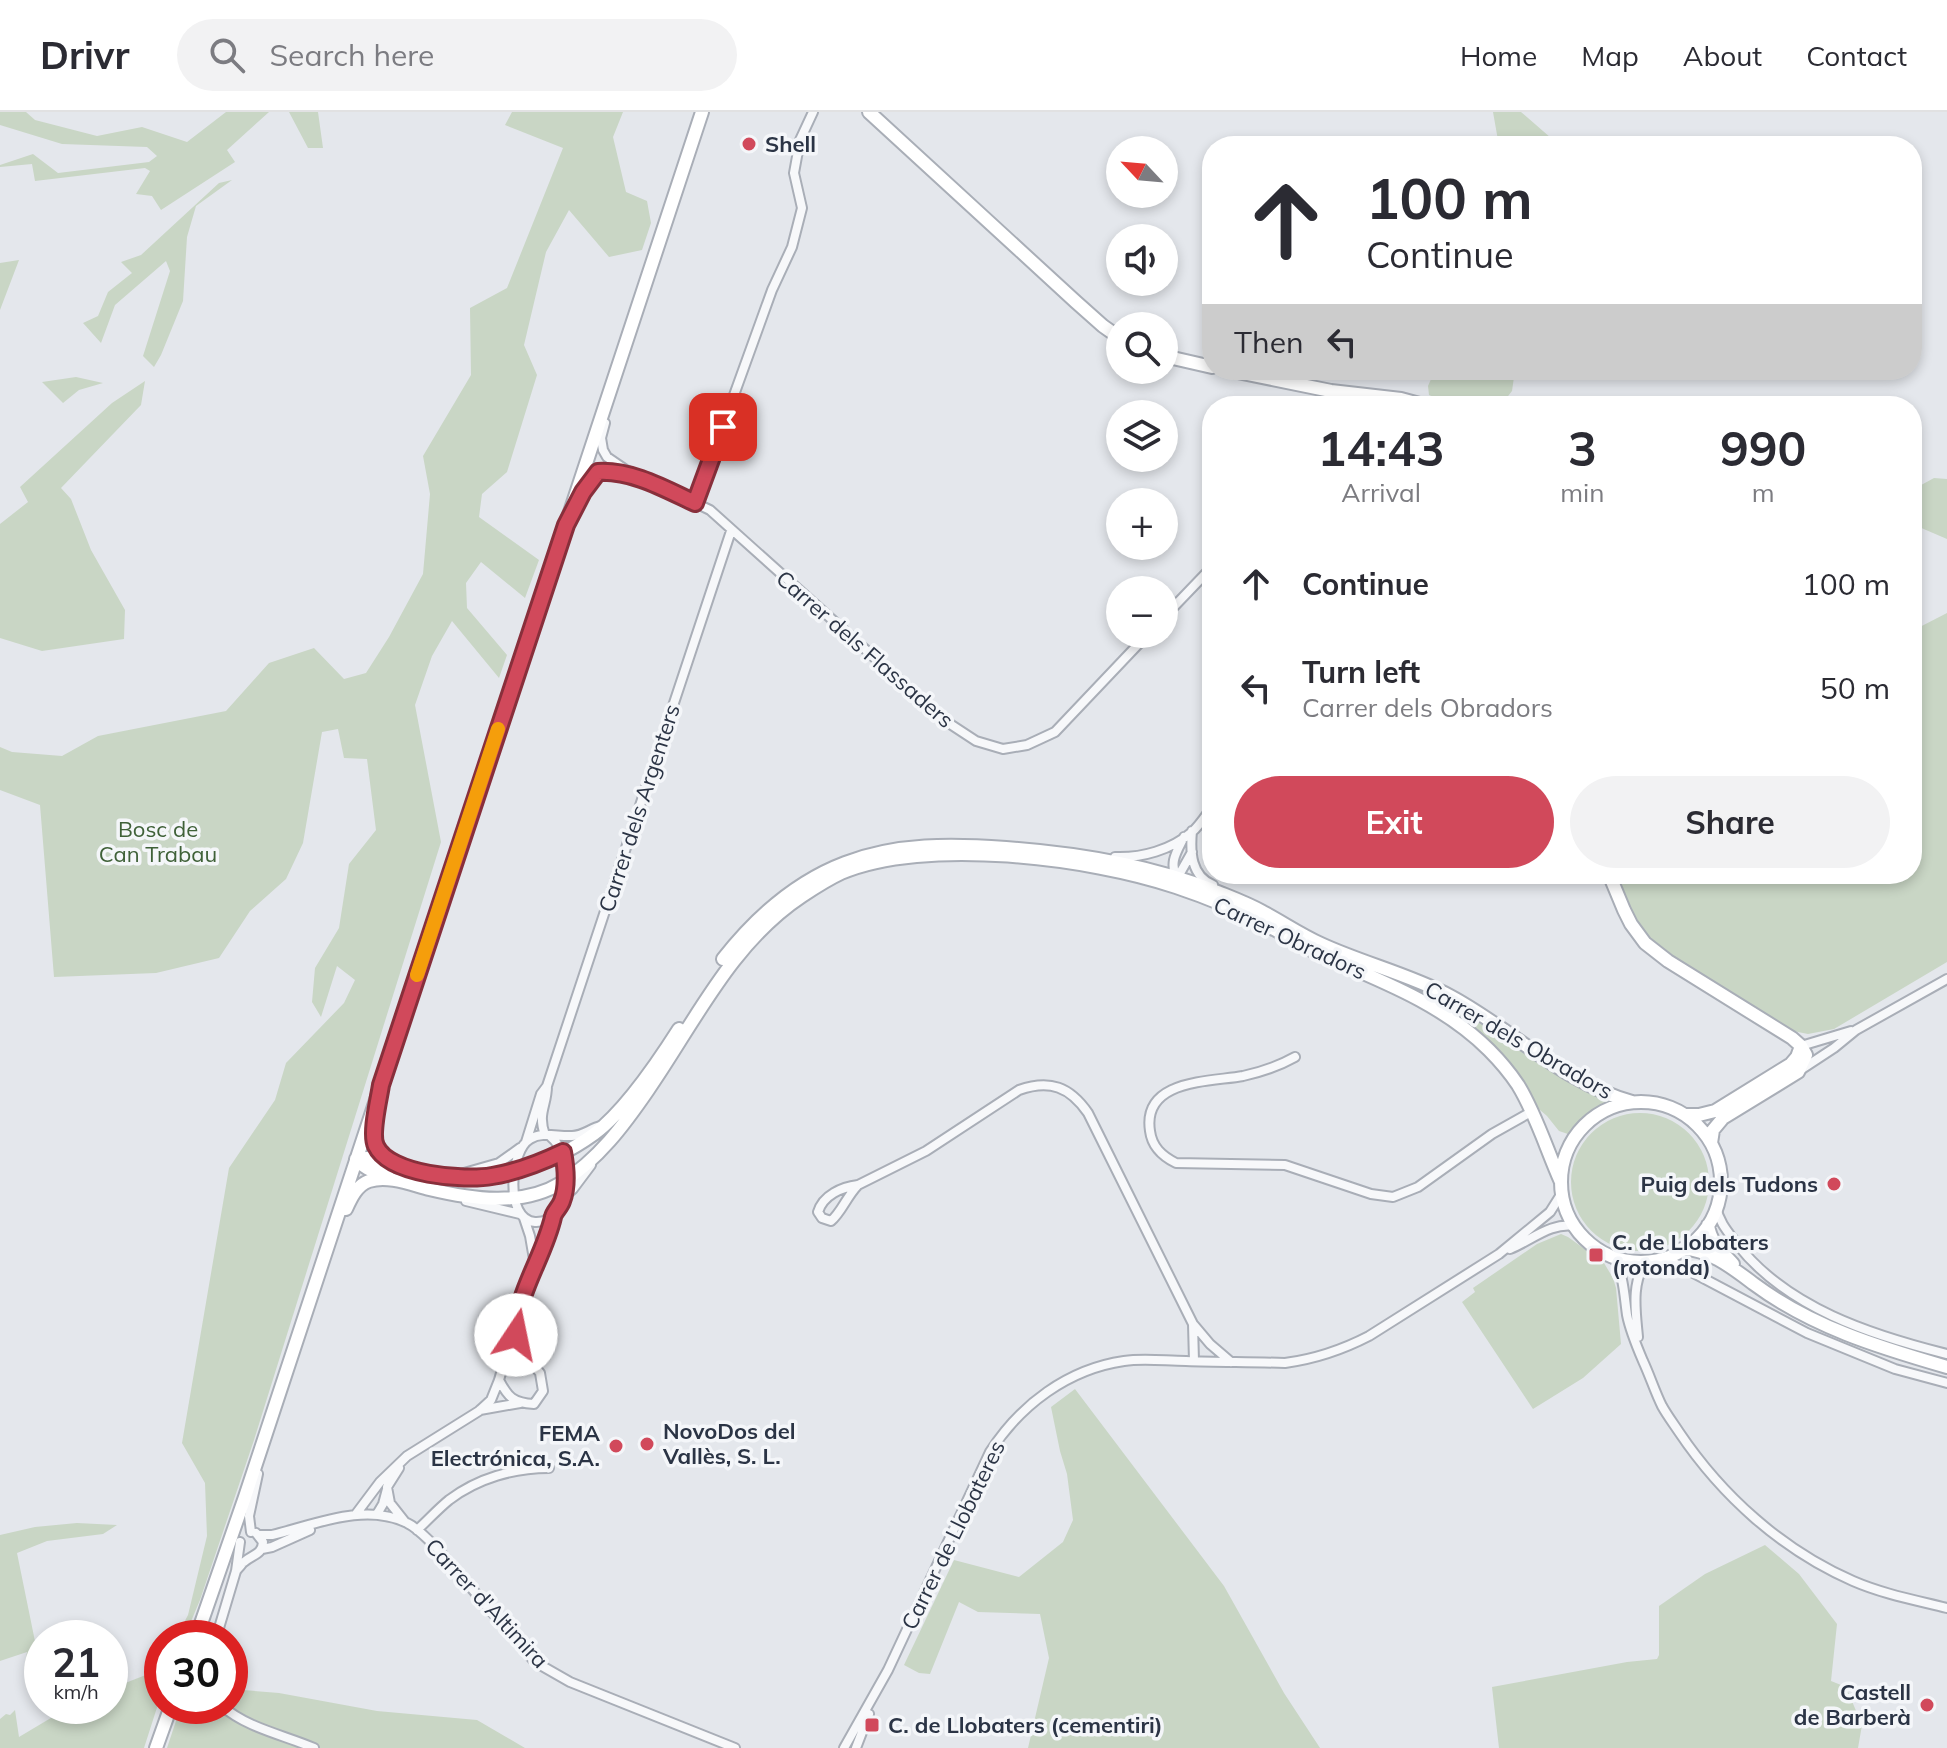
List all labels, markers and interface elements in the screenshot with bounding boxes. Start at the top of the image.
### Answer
search box [177,19,737,91]
text: Drivr [40,31,129,79]
icon: search [205,33,249,77]
text: Search here [269,36,434,74]
text: Home [1460,38,1537,73]
text: Map [1581,38,1639,73]
text: About [1683,38,1762,73]
text: Contact [1806,38,1907,73]
place label: Shell [765,130,816,158]
marker: Shell [740,135,758,153]
north arrow [1106,136,1178,208]
map controls [1106,136,1178,648]
text: 100 m [1366,163,1533,233]
icon: ahead [1234,168,1338,272]
button: sound [1106,224,1178,296]
text: Continue [1366,232,1514,277]
button: search [1106,312,1178,384]
icon: left [1320,320,1364,364]
text: Then [1234,323,1304,361]
pin [689,393,757,461]
button: layers [1106,400,1178,472]
icon: arrive [701,405,745,449]
text: 14:43 [1318,418,1445,478]
text: 3 [1568,418,1597,478]
text: 990 [1720,418,1806,478]
text: Arrival [1341,476,1421,509]
text: min [1560,476,1604,509]
text: m [1752,476,1775,509]
button: + [1106,488,1178,560]
icon: ahead [1234,562,1278,606]
street label: Carrer dels Flassaders [770,564,960,734]
text: Continue [1302,565,1429,603]
text: 100 m [1802,565,1890,603]
button: − [1106,576,1178,648]
text: Turn left [1302,653,1420,691]
icon: left [1234,666,1278,710]
text: 50 m [1820,669,1890,707]
text: Carrer dels Obradors [1302,691,1553,724]
street label: Carrer dels Argenters [592,700,686,916]
button: Exit [1234,776,1554,868]
button: Share [1570,776,1890,868]
park label: Bosc de Can Trabau [99,815,217,868]
street label: Carrer Obradors [1209,890,1371,986]
street label: Carrer dels Obradors [1420,975,1618,1105]
place label: Puig dels Tudons [1640,1170,1818,1198]
marker: Puig dels Tudons [1825,1175,1843,1193]
place label: C. de Llobaters (rotonda) [1612,1228,1769,1281]
marker: C. de Llobaters (rotonda) [1587,1246,1605,1264]
position arrow [474,1293,558,1377]
place label: NovoDos del Vallès, S. L. [662,1417,795,1470]
place label: FEMA Electrónica, S.A. [431,1419,600,1472]
marker: NovoDos del Vallès, S. L. [638,1435,656,1453]
street label: Carrer de Llobateres [895,1436,1011,1634]
marker: FEMA Electrónica, S.A. [607,1437,625,1455]
street label: Carrer d'Altimira [420,1532,554,1674]
speed limit sign: 30 [144,1620,248,1724]
text: 21 [52,1637,100,1687]
place label: Castell de Barberà [1794,1678,1911,1731]
text: km/h [53,1679,99,1704]
marker: Castell de Barberà [1918,1696,1936,1714]
place label: C. de Llobaters (cementiri) [888,1711,1163,1739]
marker: C. de Llobaters (cementiri) [863,1716,881,1734]

